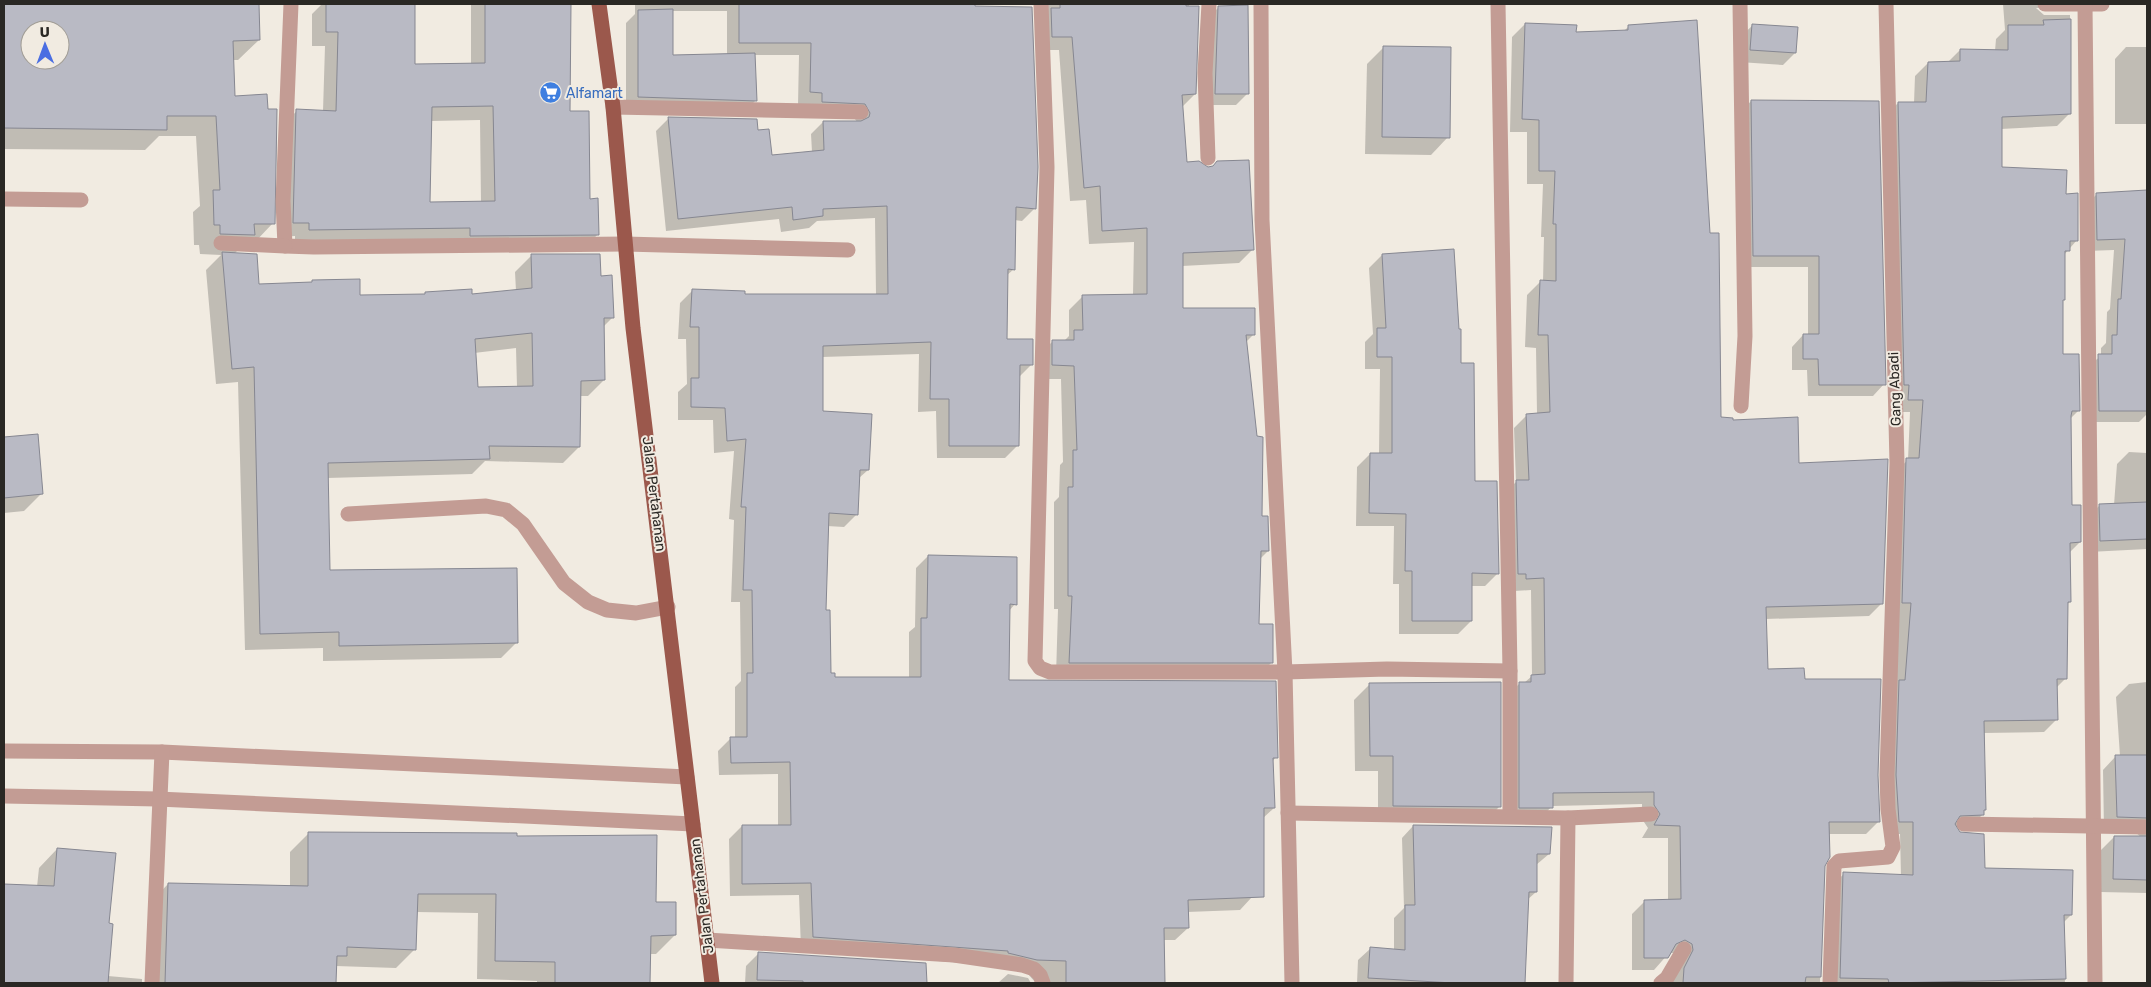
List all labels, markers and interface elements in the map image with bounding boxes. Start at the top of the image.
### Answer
north arrow [20,20,70,70]
text: U [40,24,50,41]
supermarket icon: Alfamart [538,81,562,105]
place label: Alfamart [566,85,623,102]
street label: Gang Abadi [1885,352,1905,426]
street label: Jalan Pertahanan [639,435,669,553]
street label: Jalan Pertahanan [687,837,717,955]

